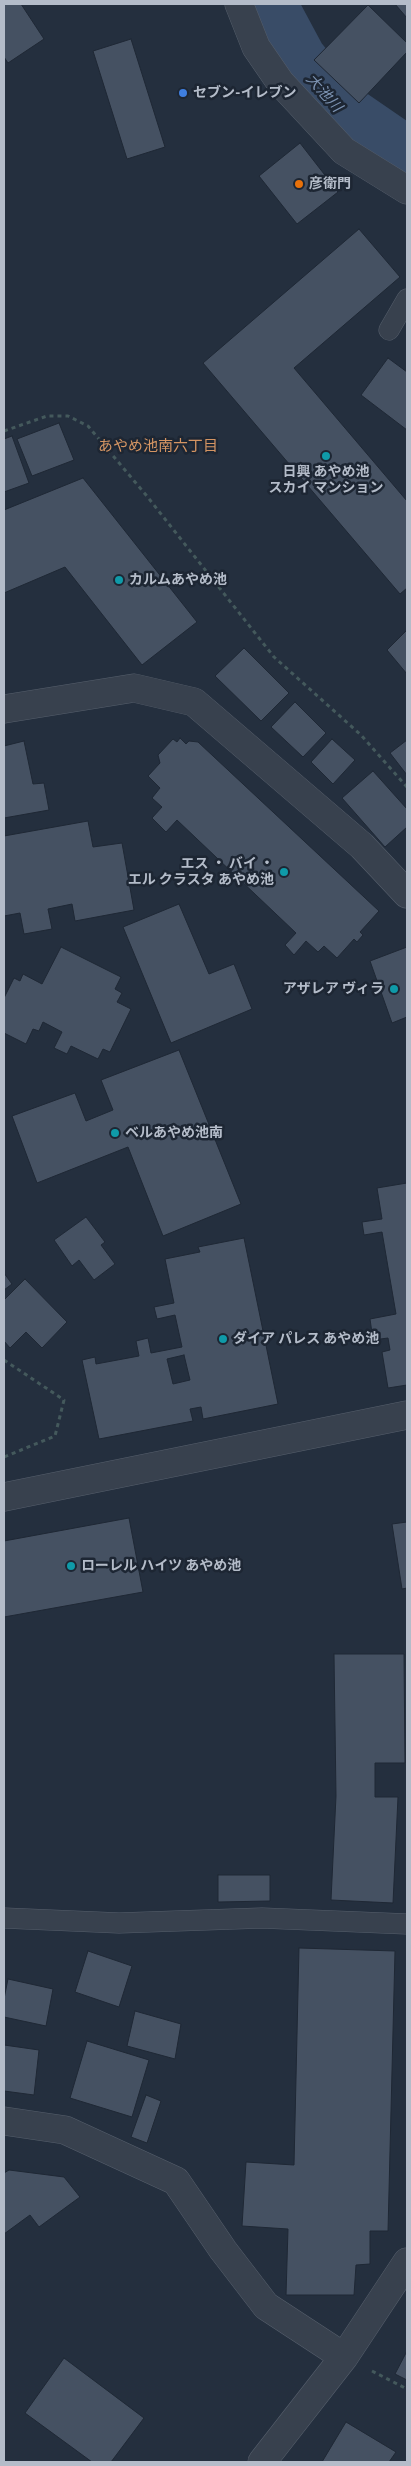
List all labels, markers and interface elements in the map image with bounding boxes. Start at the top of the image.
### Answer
water label: 大池川 [302,70,346,116]
place label: セブン-イレブン [193,85,297,101]
marker: セブン-イレブン [177,87,189,99]
place label: 彦衛門 [309,176,351,192]
marker: 彦衛門 [293,178,305,190]
district label: あやめ池南六丁目 [98,437,218,455]
marker: 日興 あやめ池 スカイ マンション [320,450,332,462]
place label: 日興 あやめ池 スカイ マンション [268,464,384,497]
place label: カルムあやめ池 [129,572,227,588]
marker: カルムあやめ池 [113,574,125,586]
place label: エス ・ バイ ・ エル クラスタ あやめ池 [128,856,274,889]
marker: エス ・ バイ ・ エル クラスタ あやめ池 [278,866,290,878]
place label: アザレア ヴィラ [283,981,384,997]
marker: アザレア ヴィラ [388,983,400,995]
place label: ベルあやめ池南 [125,1125,223,1141]
marker: ベルあやめ池南 [109,1127,121,1139]
place label: ダイア パレス あやめ池 [233,1331,379,1347]
marker: ダイア パレス あやめ池 [217,1333,229,1345]
place label: ローレル ハイツ あやめ池 [81,1558,241,1574]
marker: ローレル ハイツ あやめ池 [65,1560,77,1572]

